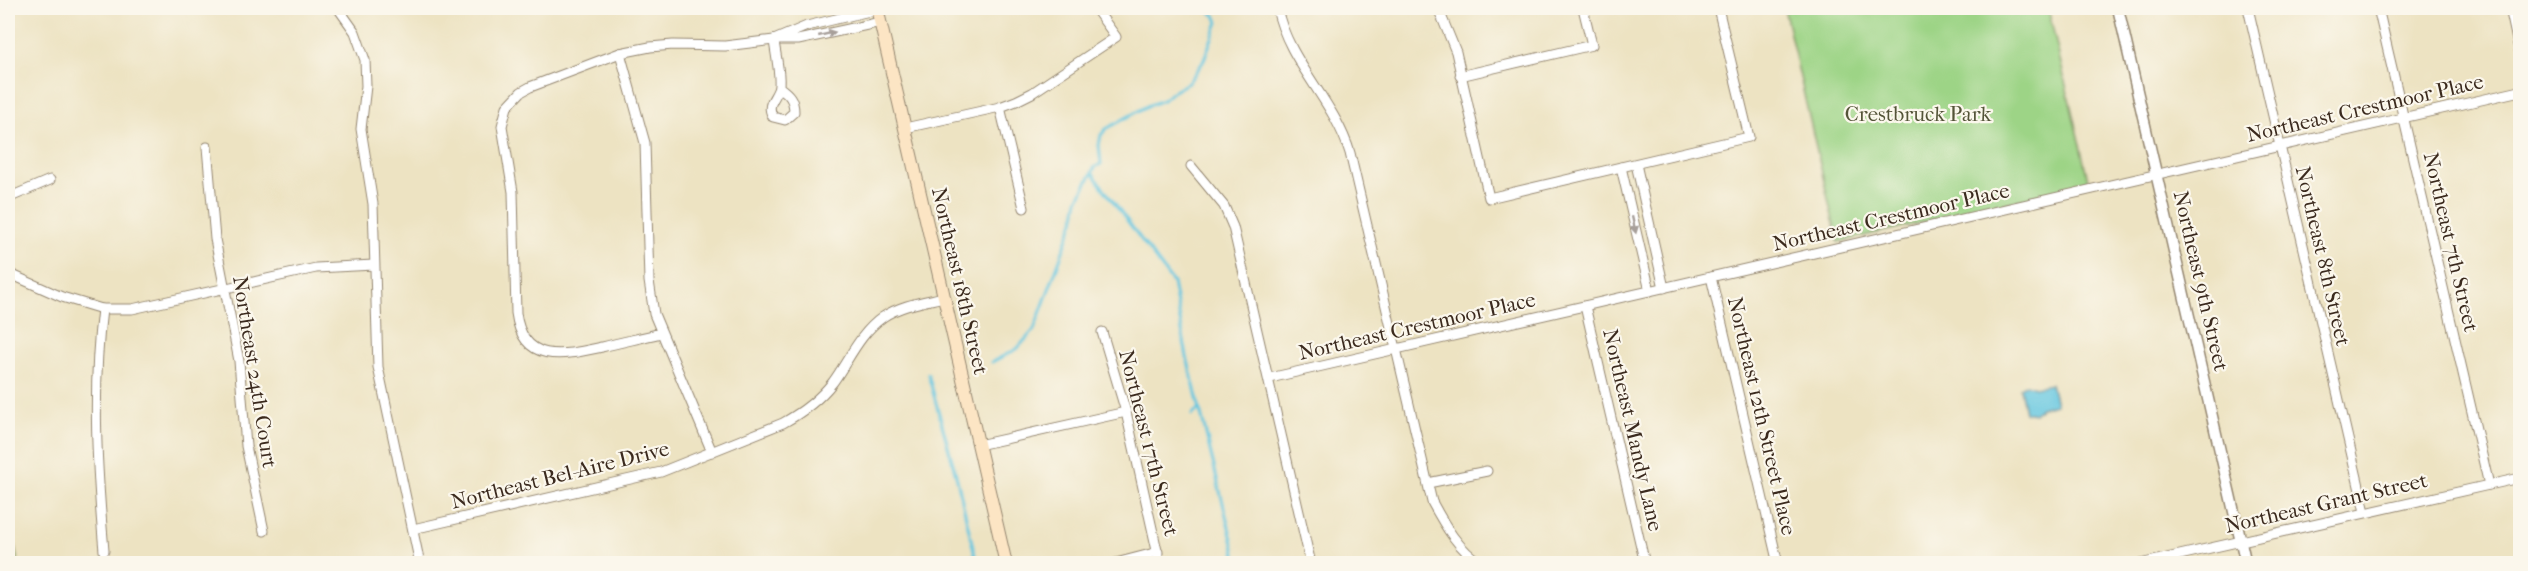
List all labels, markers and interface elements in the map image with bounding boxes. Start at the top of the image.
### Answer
one-way arrow [818,29,837,39]
street label: Northeast Crestmoor Place [2244,69,2486,147]
park label: Crestbruck Park [1845,102,1991,126]
street label: Northeast 7th Street [2419,150,2483,335]
street label: Northeast 8th Street [2291,164,2355,349]
street label: Northeast Crestmoor Place [1770,178,2012,256]
street label: Northeast 18th Street [927,185,993,377]
street label: Northeast 9th Street [2169,188,2234,374]
one-way arrow [1630,215,1640,234]
street label: Northeast 24th Court [228,274,282,470]
street label: Northeast Crestmoor Place [1296,287,1538,365]
street label: Northeast 12th Street Place [1723,294,1801,538]
street label: Northeast Mandy Lane [1598,326,1668,534]
street label: Northeast 17th Street [1114,347,1184,539]
street label: Northeast Bel-Aire Drive [448,436,672,514]
street label: Northeast Grant Street [2222,468,2430,538]

